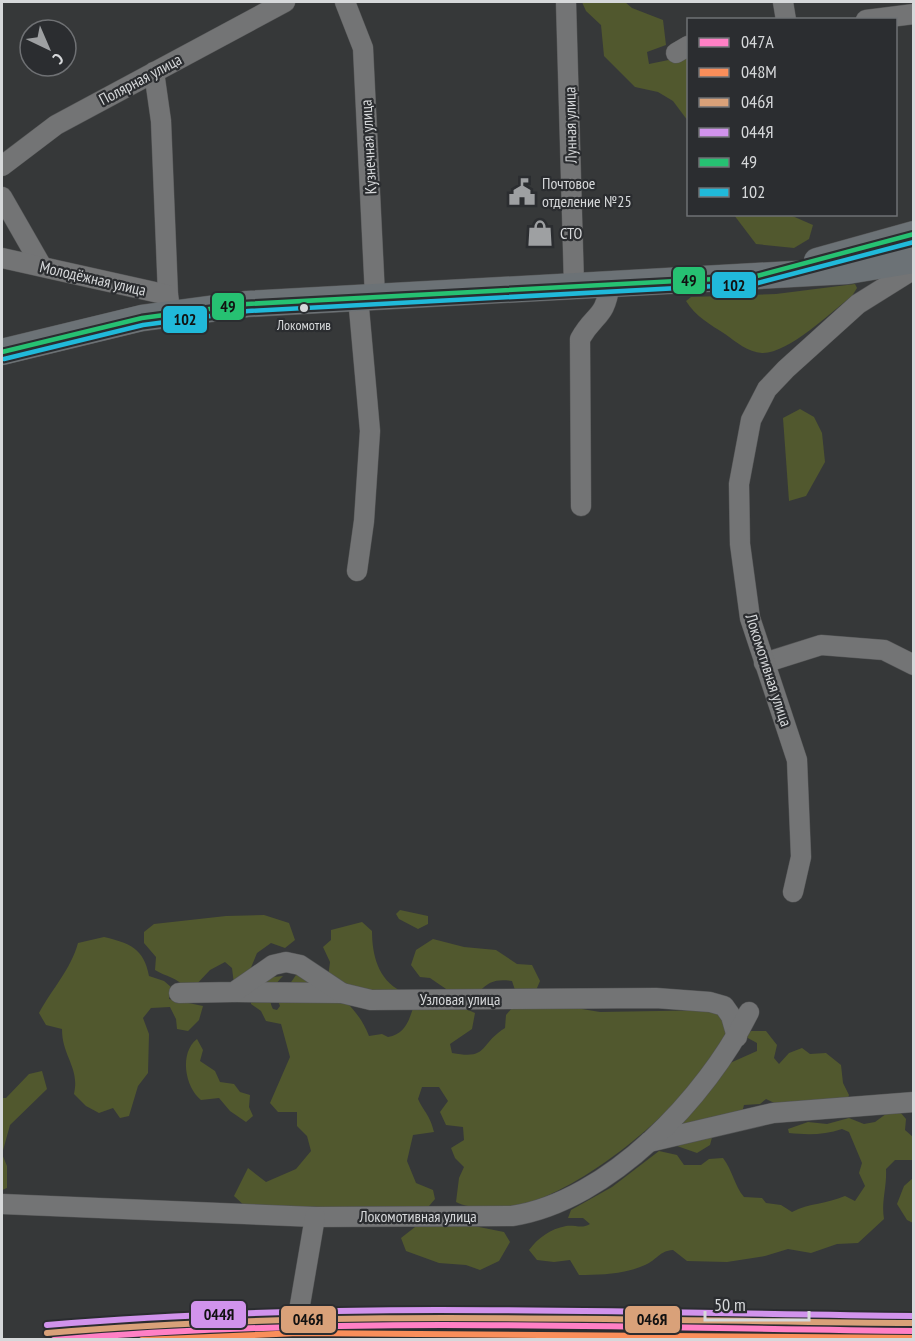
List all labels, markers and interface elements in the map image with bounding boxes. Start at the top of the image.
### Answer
north arrow [18,18,78,78]
legend [687,18,897,216]
text: 047А [741,30,774,53]
text: С [48,49,68,69]
street label: Полярная улица [95,49,185,109]
text: 048М [741,60,777,83]
street label: Лунная улица [559,87,581,164]
text: 046Я [741,90,774,113]
street label: Кузнечная улица [356,99,380,195]
text: 044Я [741,120,774,143]
text: 49 [741,150,757,173]
place label: Почтовое отделение №25 [542,173,632,211]
public building icon: Почтовое отделение №25 [507,177,537,207]
text: 102 [741,180,765,203]
shop icon: СТО [525,218,555,248]
place label: СТО [560,223,582,243]
street label: Молодёжная улица [38,256,148,300]
line badge: 49 [672,266,706,295]
text: 49 [681,270,697,290]
line badge: 102 [711,271,757,299]
text: 102 [723,275,745,295]
line badge: 49 [211,292,245,321]
text: 49 [220,296,236,316]
marker: Локомотив [298,302,310,314]
line badge: 102 [162,305,208,334]
text: 102 [174,309,196,329]
place label: Локомотив [276,316,331,334]
street label: Локомотивная улица [741,610,797,729]
street label: Узловая улица [420,989,500,1009]
street label: Локомотивная улица [358,1206,477,1226]
scale bar [705,1284,808,1322]
text: 50 m [714,1293,746,1316]
line badge: 044Я [190,1300,247,1329]
text: 044Я [204,1304,235,1324]
line badge: 046Я [280,1305,337,1334]
line badge: 046Я [624,1305,681,1334]
text: 046Я [293,1309,324,1329]
text: 046Я [637,1309,668,1329]

